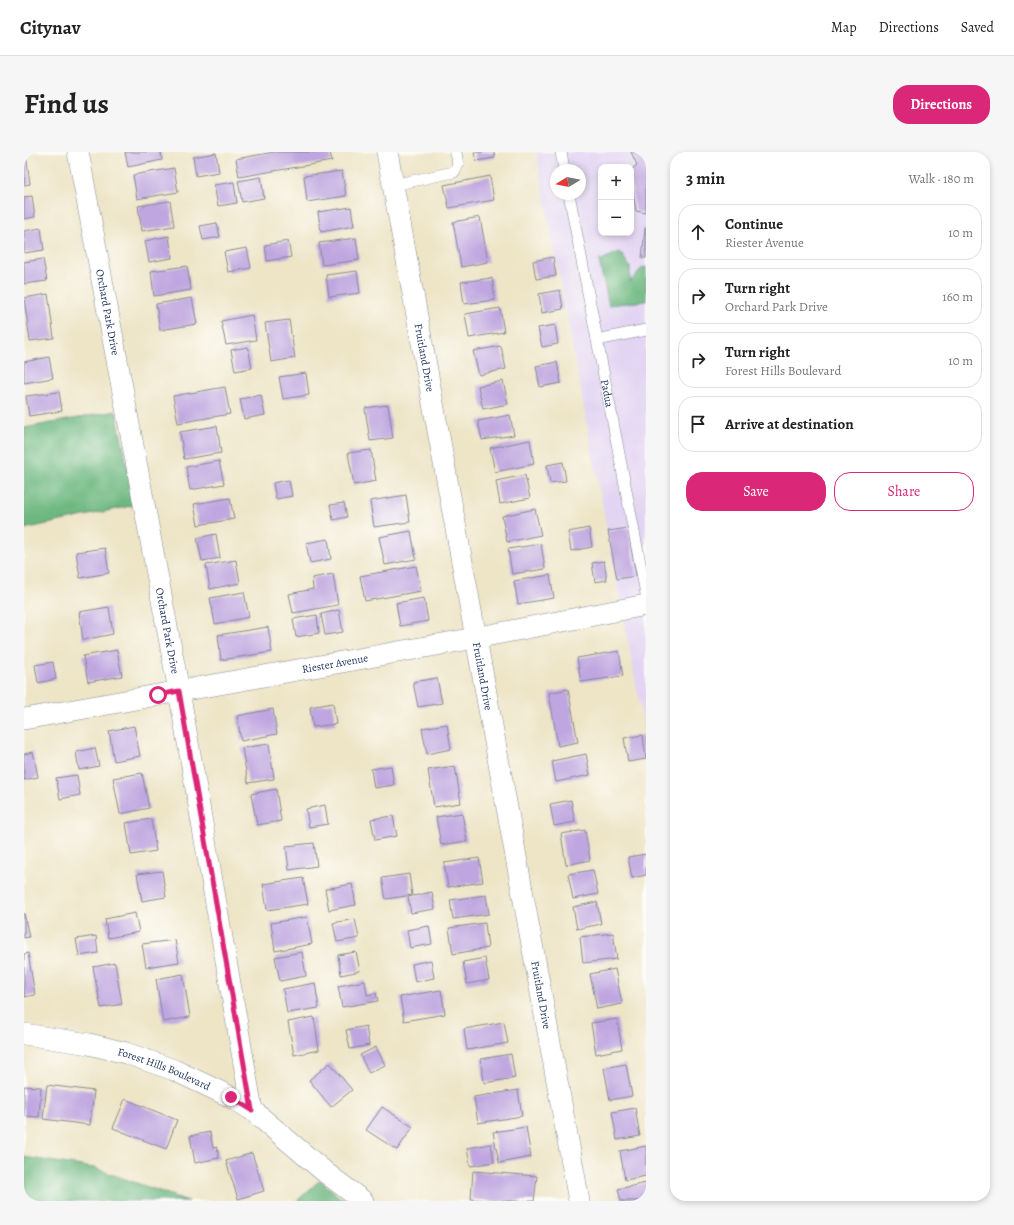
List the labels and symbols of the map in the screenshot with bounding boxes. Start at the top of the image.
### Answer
north arrow [550,164,586,200]
street label: Orchard Park Drive [92,268,123,357]
street label: Fruitland Drive [411,322,438,393]
street label: Padua [597,378,617,409]
street label: Orchard Park Drive [152,587,183,675]
street label: Fruitland Drive [469,641,496,712]
street label: Riester Avenue [301,650,369,677]
route start [149,686,167,704]
street label: Fruitland Drive [527,960,554,1030]
street label: Forest Hills Boulevard [116,1044,213,1094]
route end [222,1088,240,1106]

